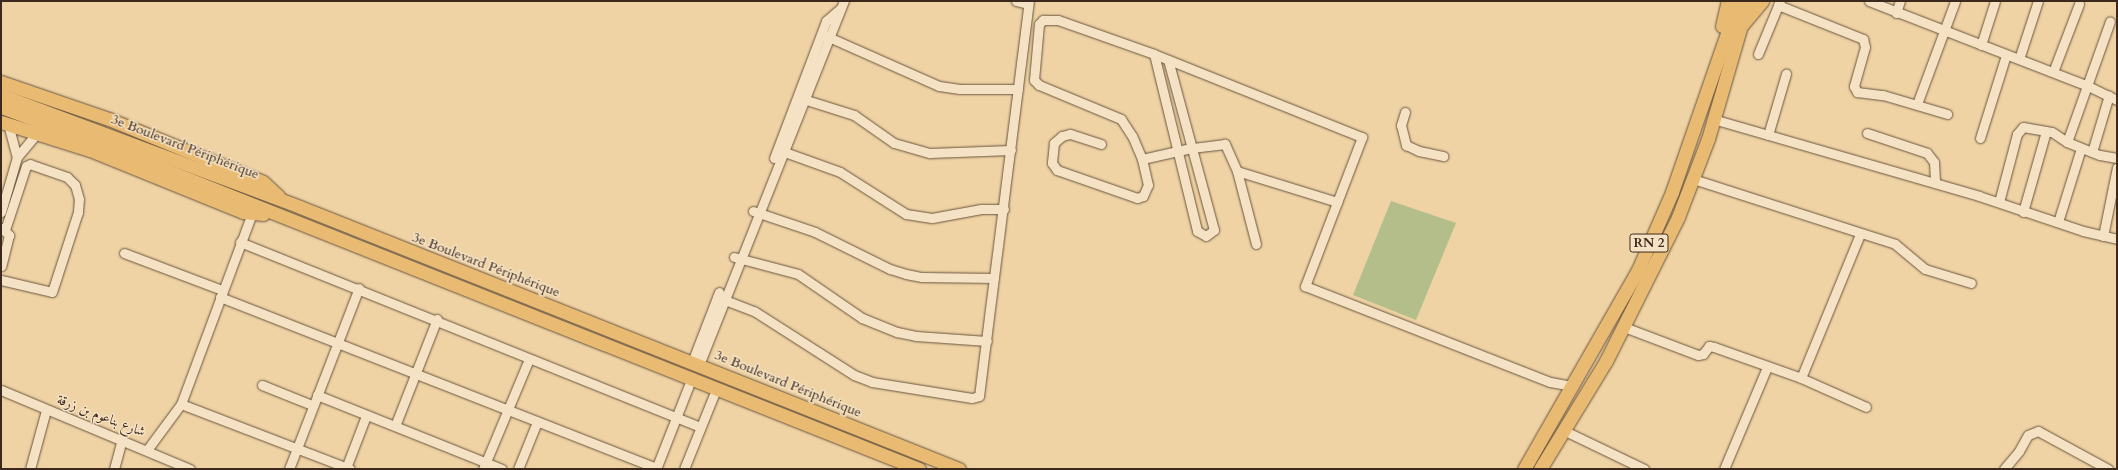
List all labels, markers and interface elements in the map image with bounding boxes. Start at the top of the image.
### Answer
street label: 3e Boulevard Périphérique [109,111,261,183]
street label: 3e Boulevard Périphérique [410,229,562,301]
road number: RN 2 [1629,232,1669,254]
street label: 3e Boulevard Périphérique [712,347,864,421]
street label: شارع بناعوم بن زرقة [54,391,148,441]

